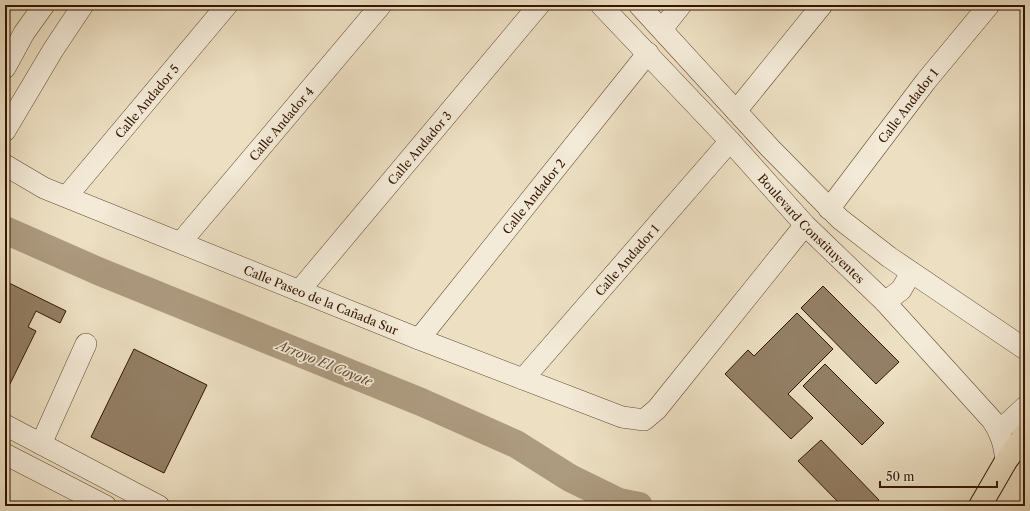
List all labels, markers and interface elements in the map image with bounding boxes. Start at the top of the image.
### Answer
street label: Calle Andador 5 [111,61,182,141]
street label: Calle Andador 1 [874,65,941,146]
street label: Calle Andador 4 [246,84,316,164]
street label: Calle Andador 3 [384,108,454,188]
street label: Calle Andador 2 [499,156,568,237]
street label: Boulevard Constituyentes [755,170,868,286]
street label: Calle Andador 1 [591,221,662,299]
street label: Calle Paseo de la Cañada Sur [242,262,401,337]
water label: Arroyo El Coyote [273,336,376,390]
scale bar [880,463,997,489]
text: 50 m [886,469,915,484]

